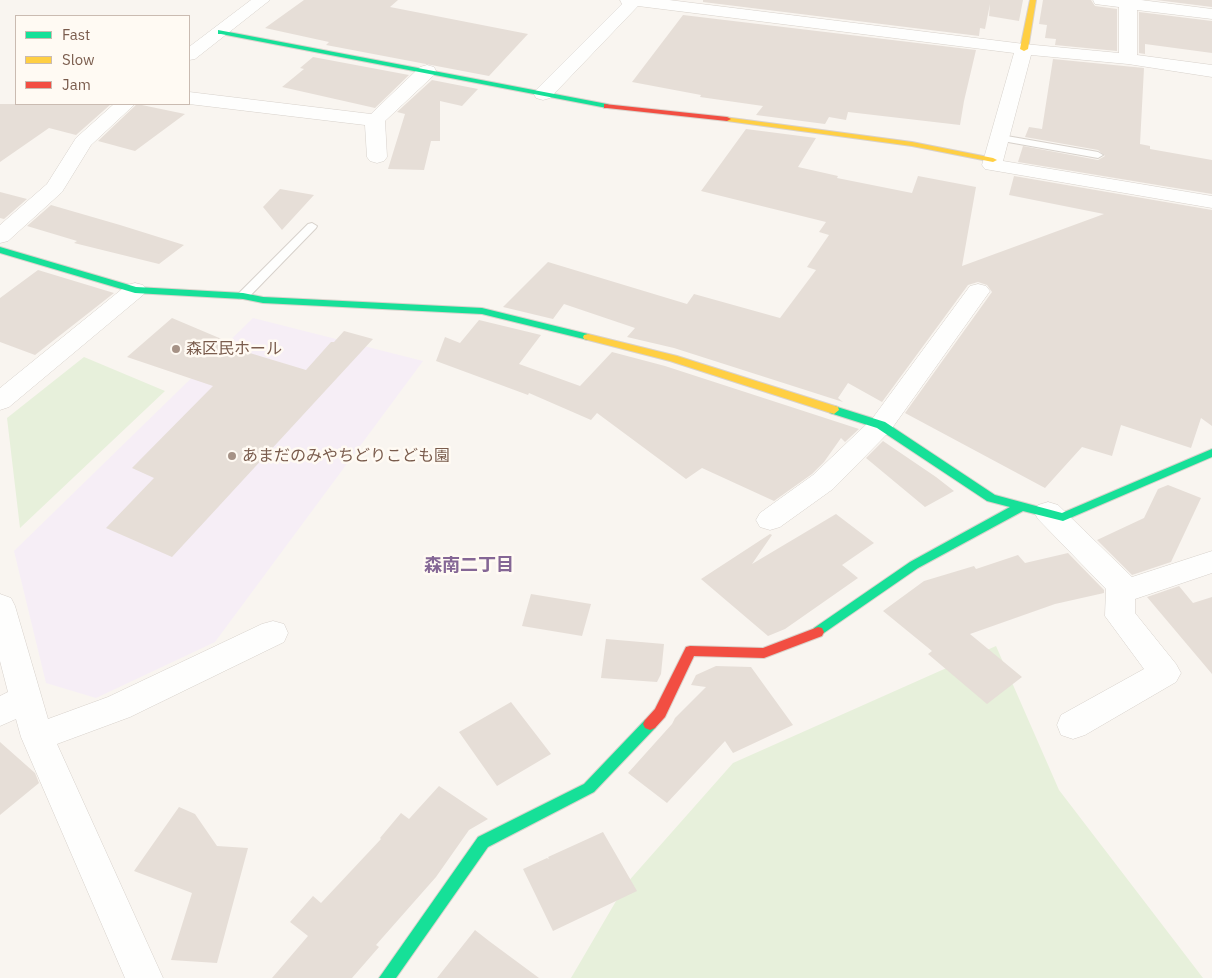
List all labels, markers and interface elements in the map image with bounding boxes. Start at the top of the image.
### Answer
legend [15,15,190,105]
text: Fast [62,25,90,44]
text: Slow [62,50,95,69]
text: Jam [62,75,91,94]
place label: 森区民ホール [186,339,282,359]
marker: 森区民ホール [170,343,182,355]
place label: あまだのみやちどりこども園 [242,446,450,466]
marker: あまだのみやちどりこども園 [226,450,238,462]
district label: 森南二丁目 [424,555,514,577]

